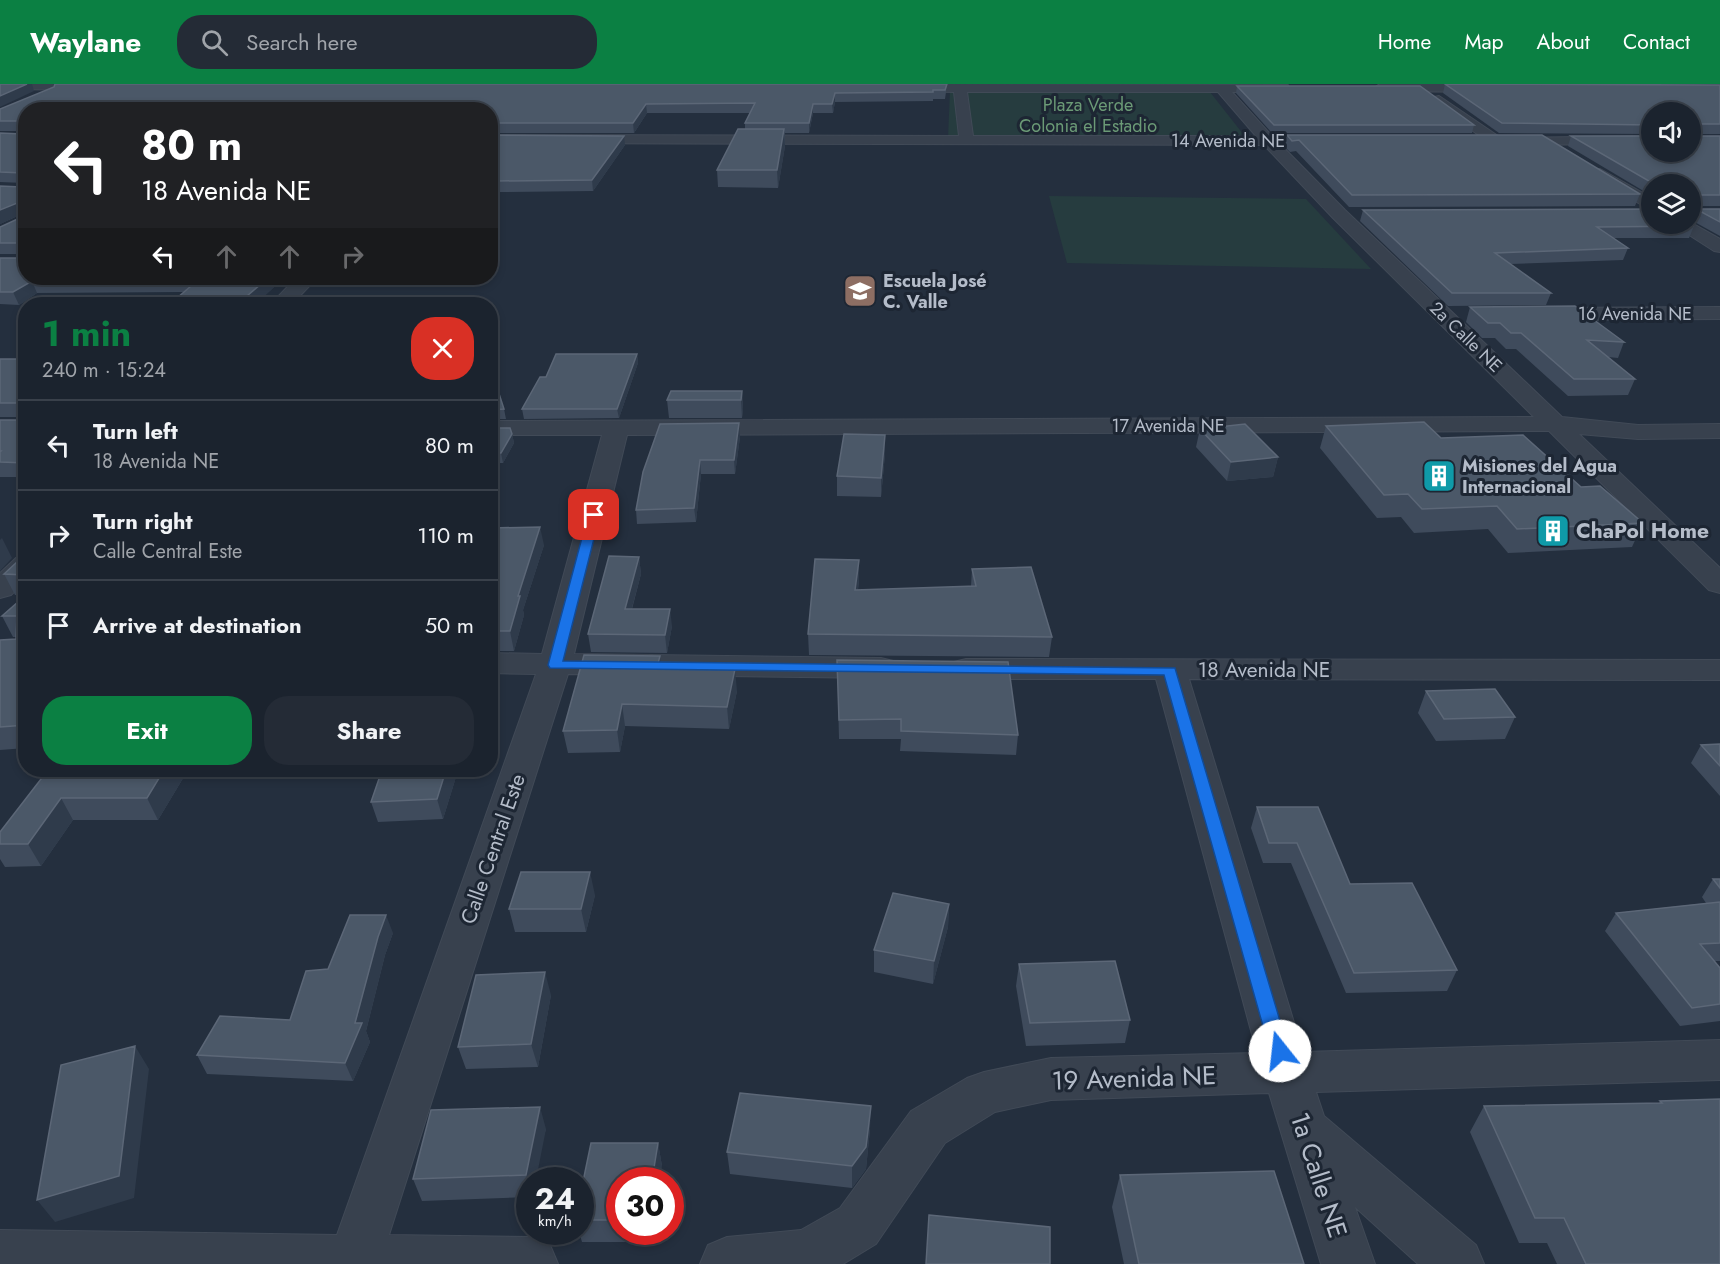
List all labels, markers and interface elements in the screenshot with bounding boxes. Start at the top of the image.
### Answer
search box [177,15,597,69]
text: Waylane [30,22,141,63]
icon: search [198,26,231,59]
text: Search here [246,26,358,58]
text: Home [1378,27,1431,57]
text: Map [1464,27,1504,57]
text: About [1537,27,1590,57]
text: Contact [1623,27,1690,57]
park label: Plaza Verde Colonia el Estadio [1019,92,1157,139]
map controls [1641,102,1701,234]
button: sound [1641,102,1701,162]
text: 80 m [141,115,242,176]
icon: left [42,126,120,204]
street label: 14 Avenida NE [1171,128,1285,154]
text: 18 Avenida NE [141,171,311,210]
button: layers [1641,174,1701,234]
icon: left [147,240,180,273]
icon: ahead [210,240,243,273]
icon: ahead [273,240,306,273]
icon: right [336,240,369,273]
place label: Escuela José C. Valle [883,268,987,315]
school or university icon: Escuela José C. Valle [842,273,878,309]
street label: 2a Calle NE [1424,296,1508,378]
street label: 16 Avenida NE [1578,301,1692,327]
text: 1 min [42,307,131,359]
button: close [411,317,474,380]
text: 240 m · 15:24 [42,356,166,385]
street label: 17 Avenida NE [1111,413,1225,439]
text: Turn left [93,415,178,447]
icon: left [42,429,75,462]
text: 80 m [425,429,474,461]
text: 18 Avenida NE [93,447,219,476]
place label: Misiones del Agua Internacional [1462,453,1617,500]
building icon: Misiones del Agua Internacional [1421,458,1457,494]
pin [568,489,619,540]
icon: arrive [577,498,610,531]
text: Turn right [93,505,193,537]
building icon: ChaPol Home [1535,513,1571,549]
place label: ChaPol Home [1576,516,1709,546]
icon: right [42,519,75,552]
text: 110 m [417,519,474,551]
text: Calle Central Este [93,537,242,566]
icon: arrive [42,609,75,642]
text: Arrive at destination [93,609,302,641]
text: 50 m [425,609,474,641]
street label: 18 Avenida NE [1198,655,1330,685]
button: Exit [42,696,252,765]
button: Share [264,696,474,765]
street label: Calle Central Este [453,770,533,928]
position arrow [1248,1019,1312,1083]
street label: 19 Avenida NE [1051,1056,1217,1100]
street label: 1a Calle NE [1281,1107,1357,1243]
speed limit sign: 30 [606,1167,684,1245]
text: 24 [535,1177,575,1220]
text: km/h [538,1210,572,1232]

